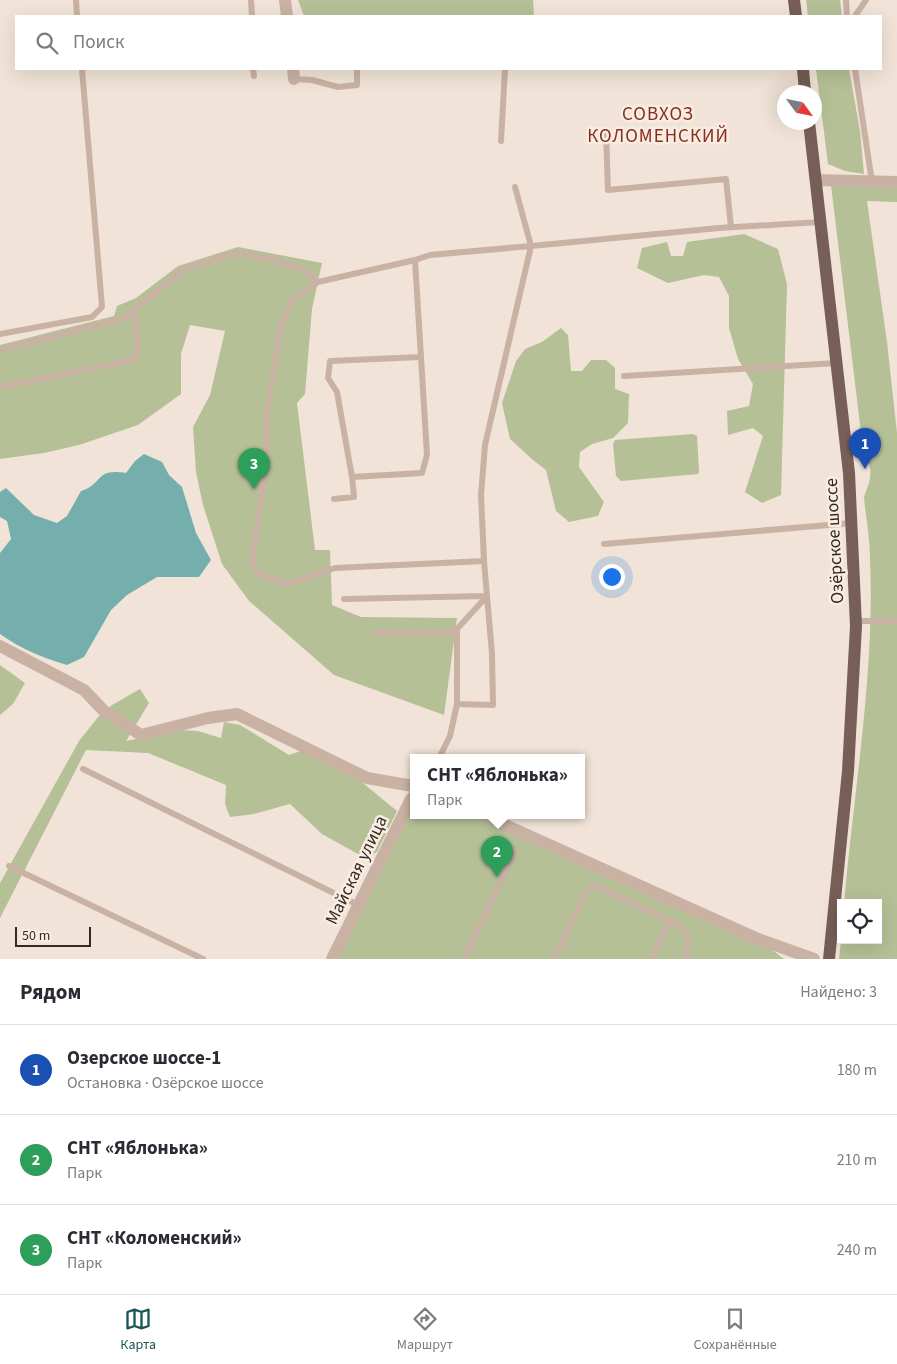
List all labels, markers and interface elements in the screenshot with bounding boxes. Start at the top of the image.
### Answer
search box [15,15,882,70]
icon: search [33,29,61,57]
text: Поиск [73,29,124,56]
north arrow [777,85,822,130]
district label: СОВХОЗ КОЛОМЕНСКИЙ [587,101,729,150]
pin: 1 [849,428,881,469]
pin: 3 [238,448,270,489]
street label: Озёрское шоссе [819,477,850,604]
your location [599,564,625,590]
popup [410,754,585,819]
text: СНТ «Яблонька» [427,762,568,789]
text: Парк [427,789,462,811]
street label: Майская улица [319,812,394,929]
pin: 2 [481,836,513,877]
map controls [837,899,882,944]
button: locate [837,899,882,944]
scale bar [15,924,91,947]
text: 50 m [22,926,50,946]
text: Рядом [20,977,81,1007]
text: Найдено: 3 [800,981,877,1003]
text: Озерское шоссе-1 [67,1045,221,1072]
text: 1 [32,1059,40,1081]
text: 180 m [837,1059,877,1081]
text: Остановка · Озёрское шоссе [67,1072,264,1094]
text: СНТ «Яблонька» [67,1135,208,1162]
text: 2 [32,1149,40,1171]
text: 210 m [837,1149,877,1171]
text: Парк [67,1162,102,1184]
text: СНТ «Коломенский» [67,1225,242,1252]
text: 3 [32,1239,40,1261]
text: 240 m [837,1239,877,1261]
text: Парк [67,1252,102,1274]
tab: Карта [120,1305,156,1355]
tab: Маршрут [397,1305,453,1355]
tab: Сохранённые [694,1305,777,1355]

